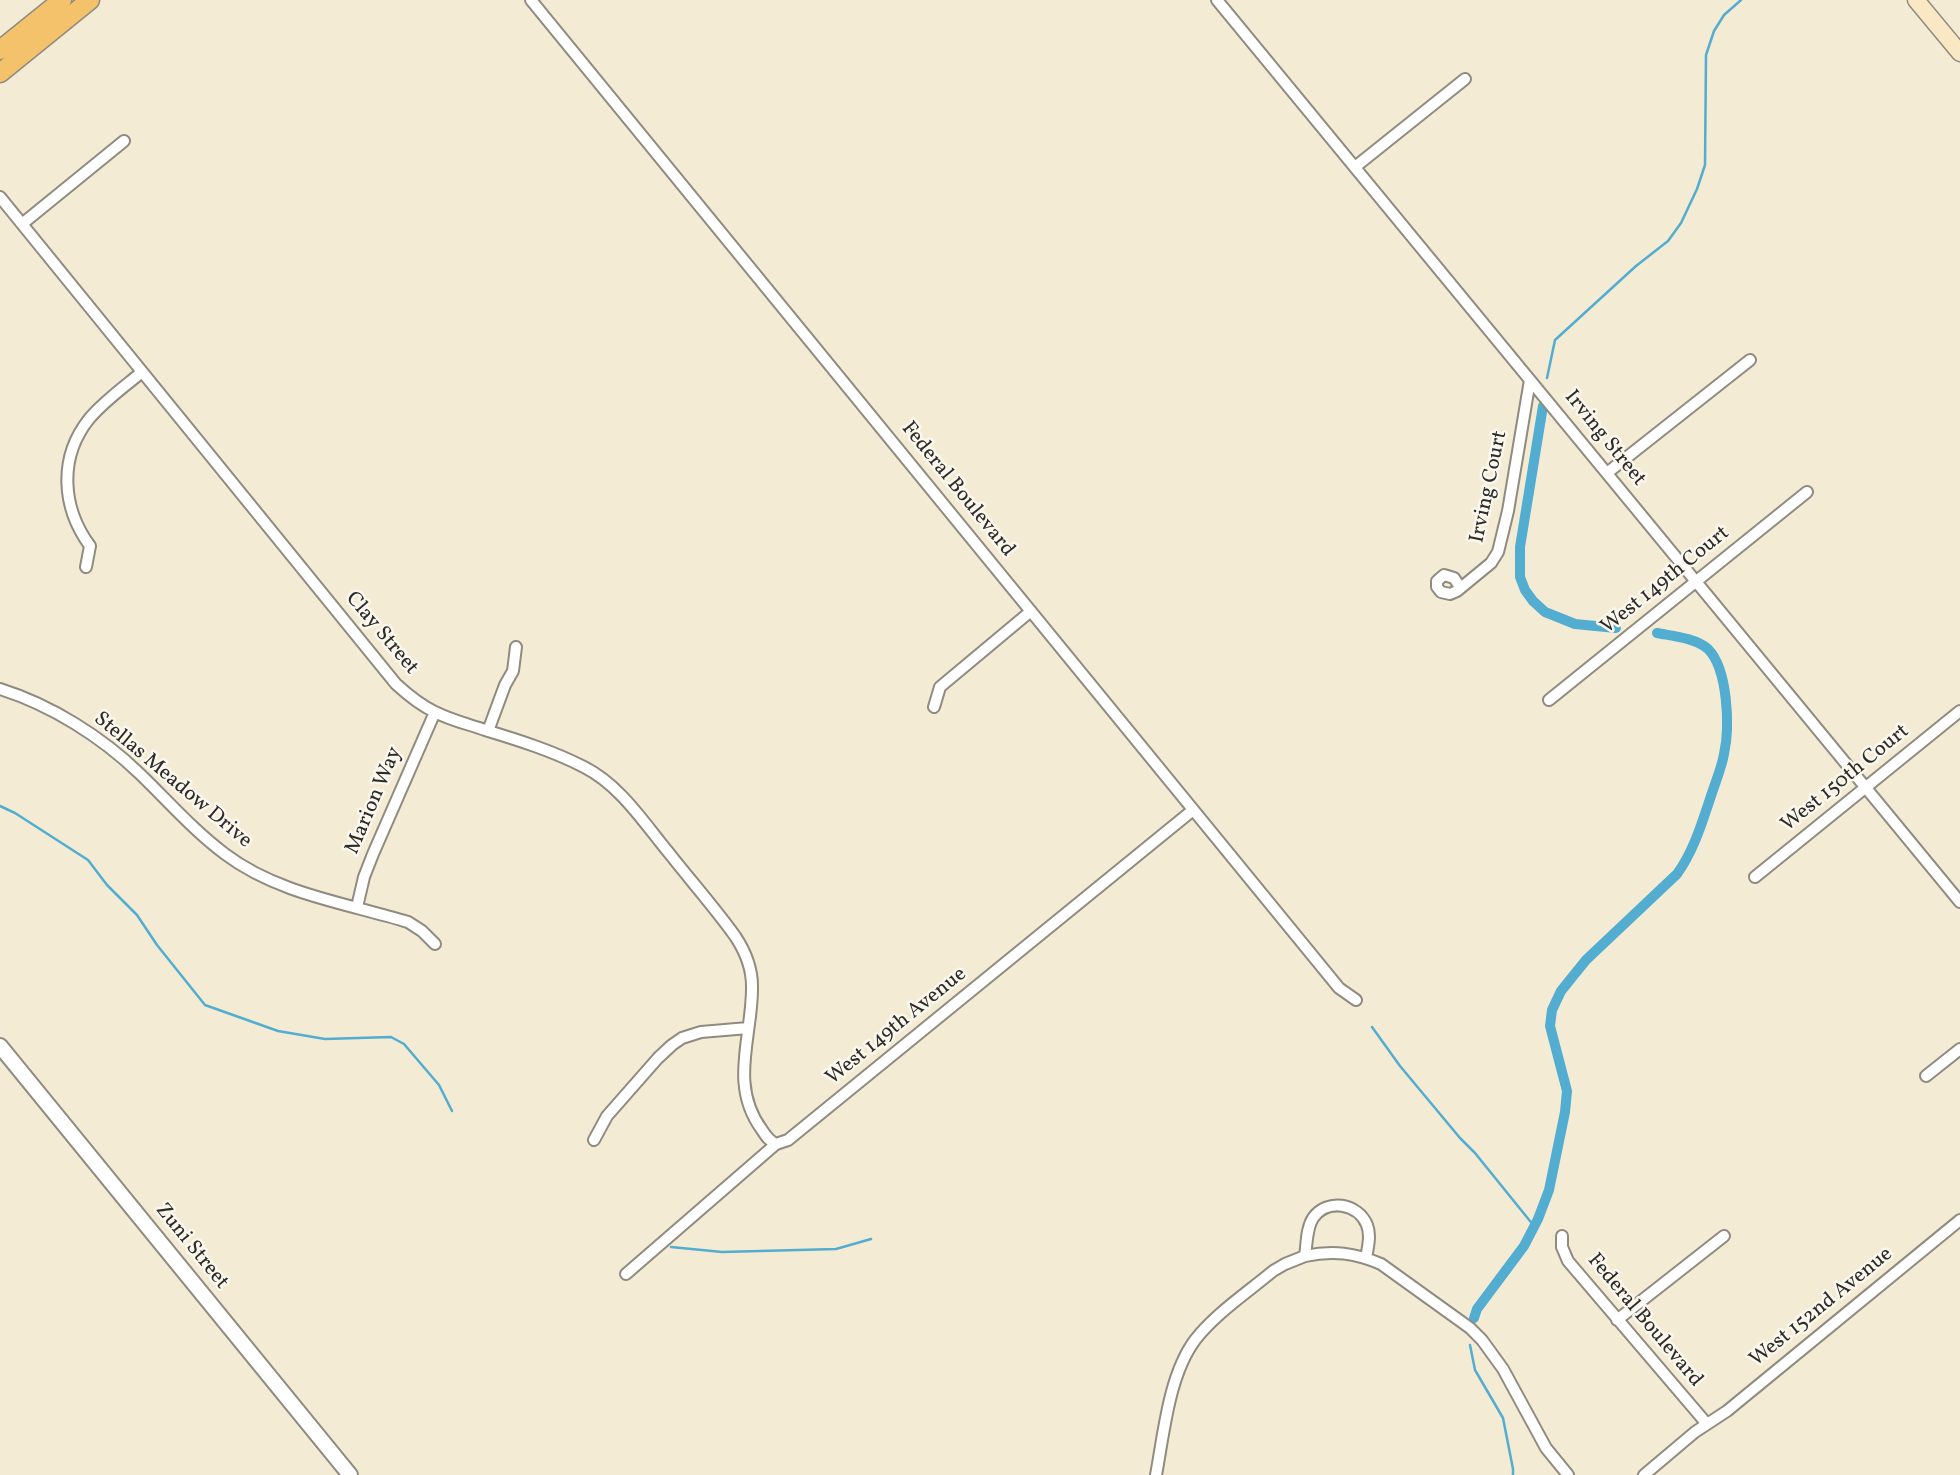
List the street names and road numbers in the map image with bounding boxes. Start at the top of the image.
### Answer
street label: Irving Street [1558,386,1650,492]
street label: Federal Boulevard [895,417,1019,563]
street label: Irving Court [1466,429,1514,545]
street label: West 149th Court [1597,522,1735,640]
street label: Clay Street [339,587,423,681]
street label: Stellas Meadow Drive [88,707,256,855]
street label: West 150th Court [1777,720,1915,838]
street label: Marion Way [341,744,409,858]
street label: West 149th Avenue [822,963,972,1091]
street label: Zuni Street [149,1199,233,1295]
street label: West 152nd Avenue [1745,1243,1899,1373]
street label: Federal Boulevard [1581,1249,1707,1393]

